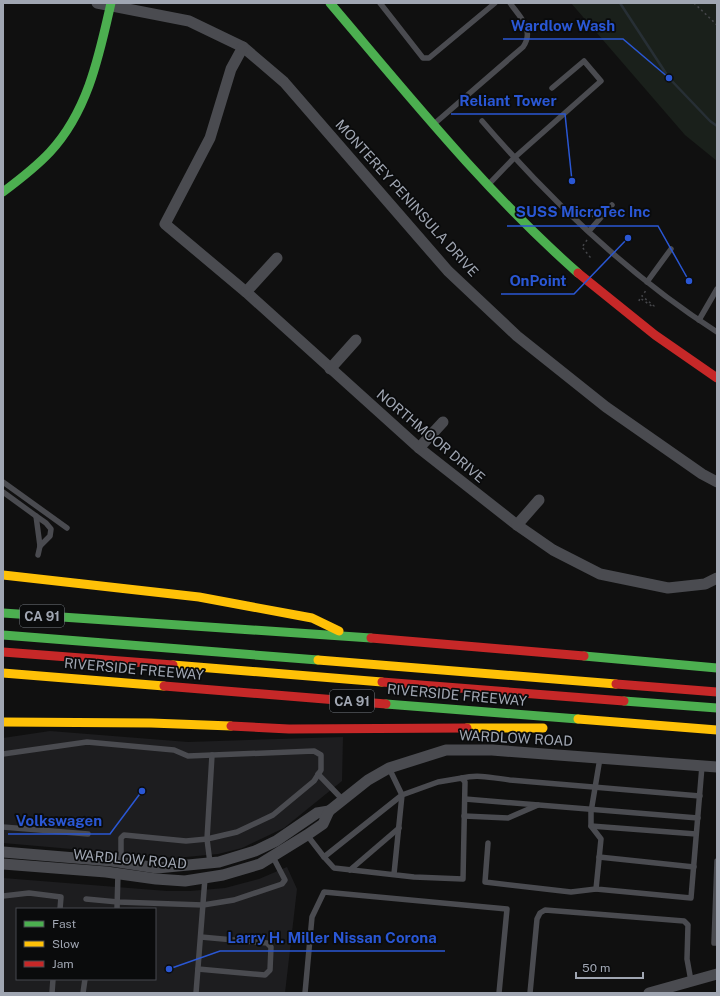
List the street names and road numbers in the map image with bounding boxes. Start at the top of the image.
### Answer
street label: MONTEREY PENINSULA DRIVE [332,116,482,280]
street label: NORTHMOOR DRIVE [374,386,488,486]
road number: CA 91 [20,605,64,627]
street label: RIVERSIDE FREEWAY [63,655,205,683]
street label: RIVERSIDE FREEWAY [386,681,528,709]
road number: CA 91 [330,690,374,712]
street label: WARDLOW ROAD [459,727,573,749]
street label: WARDLOW ROAD [72,846,188,872]

